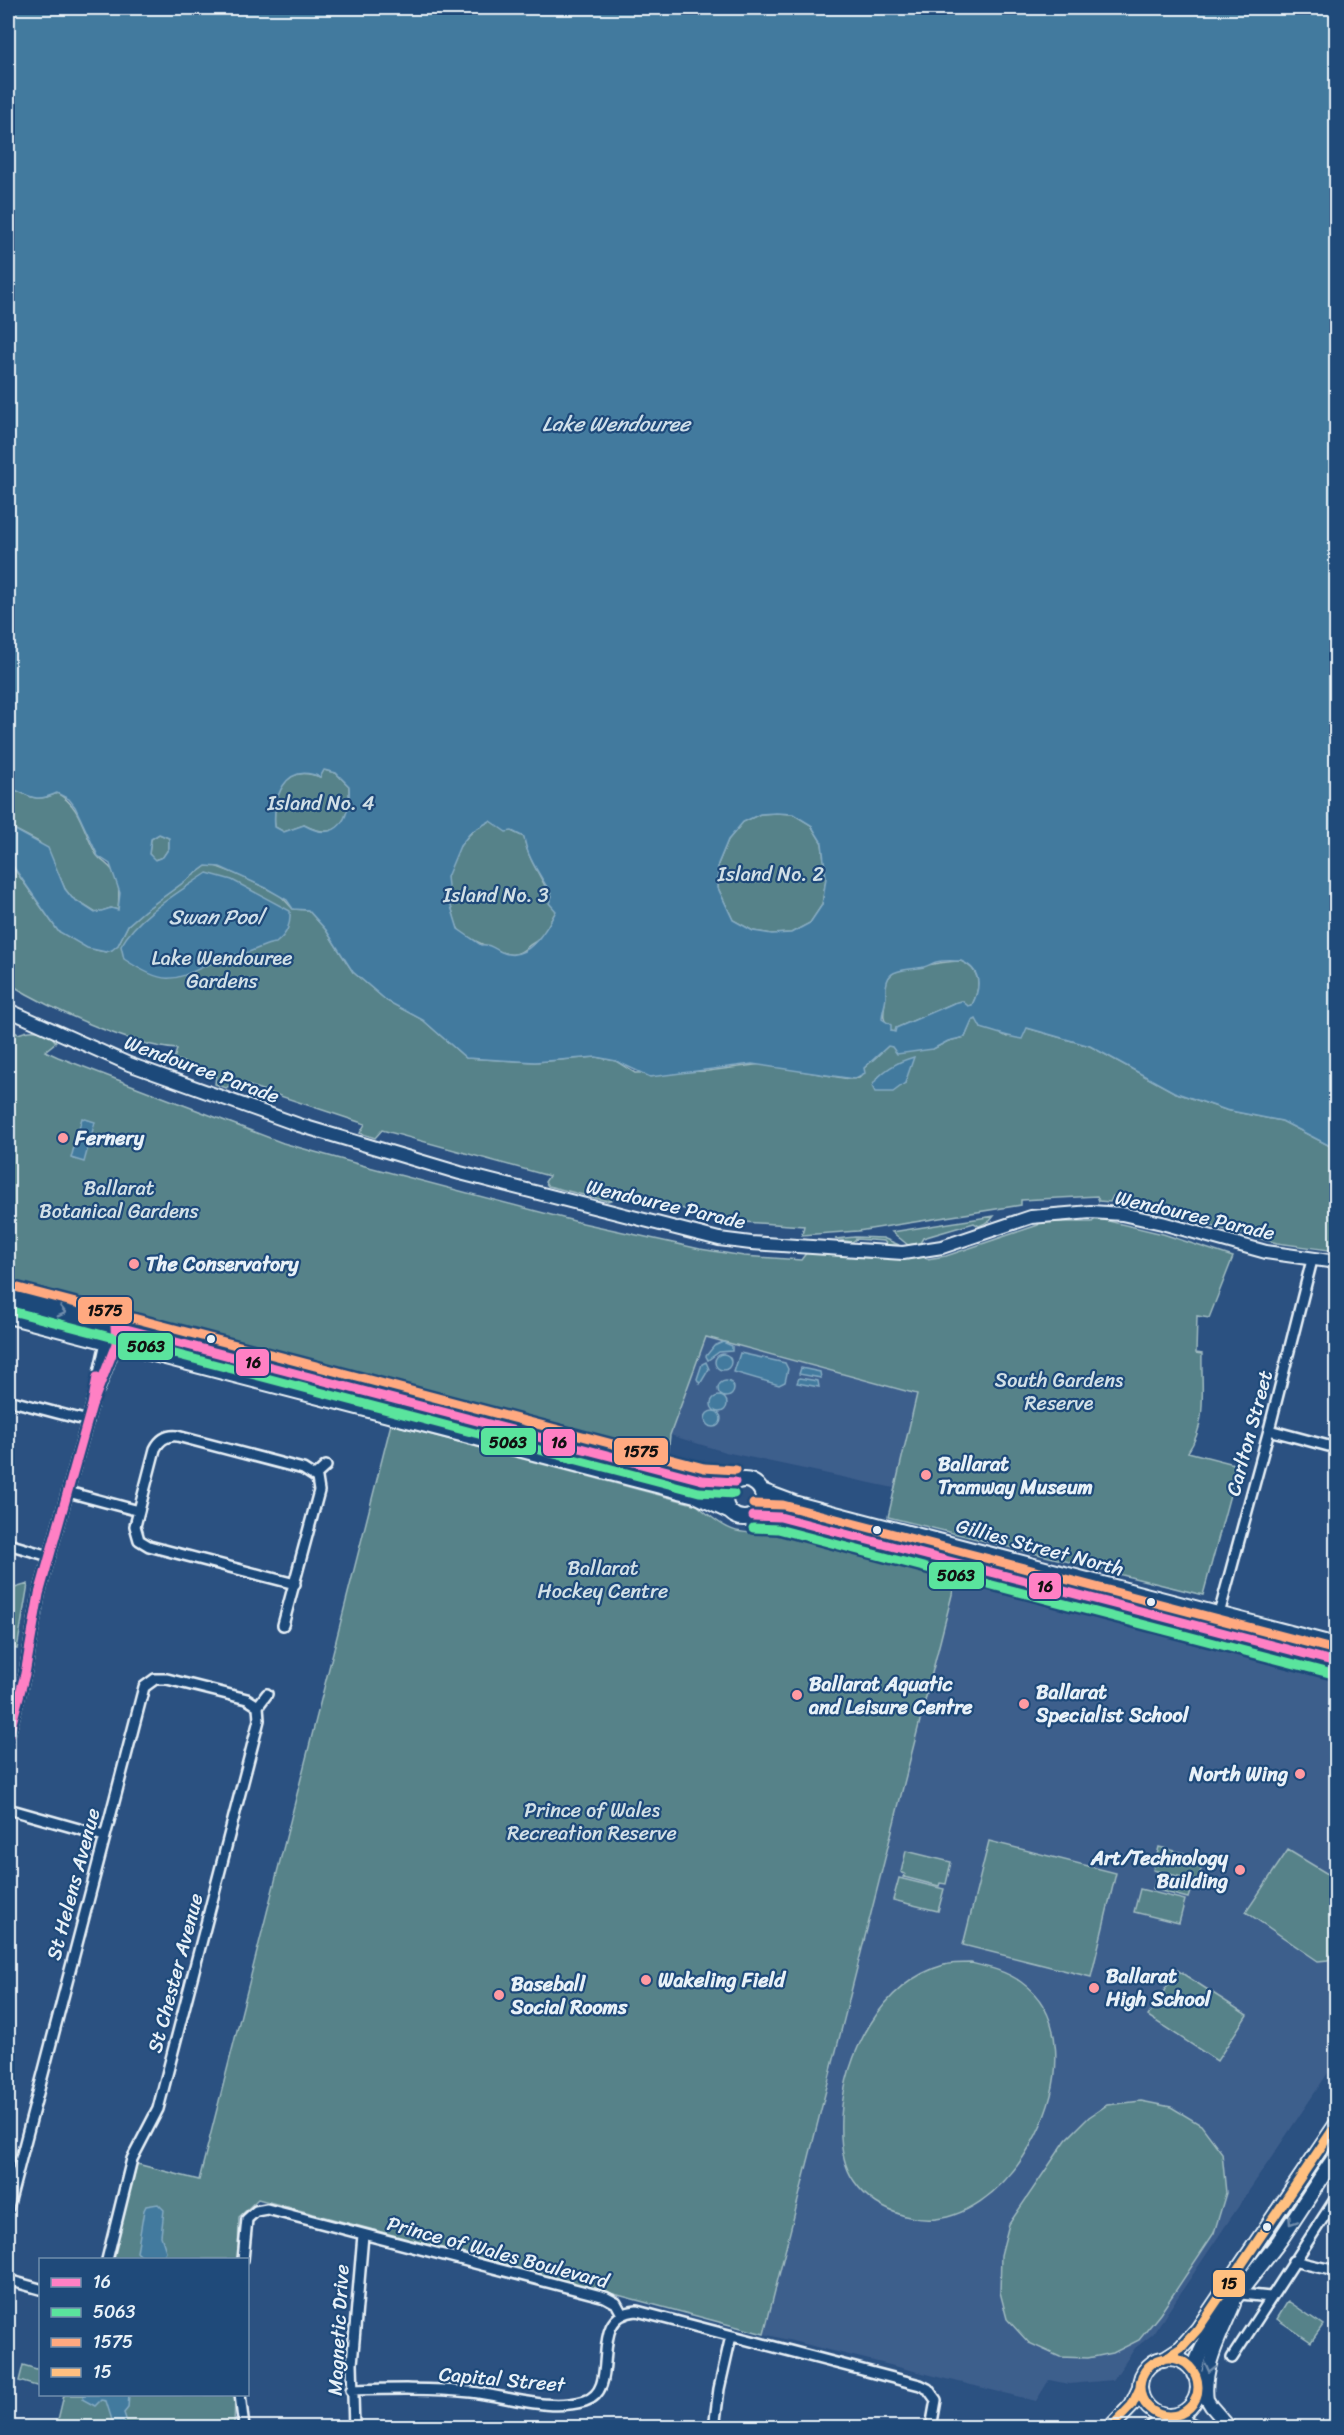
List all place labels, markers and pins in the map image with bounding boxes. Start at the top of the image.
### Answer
place label: Fernery [74,1121,145,1156]
marker: Fernery [56,1131,70,1145]
place label: The Conservatory [146,1247,299,1282]
marker: The Conservatory [127,1257,141,1271]
unlabelled marker [205,1333,217,1345]
place label: Ballarat Tramway Museum [938,1447,1093,1505]
marker: Ballarat Tramway Museum [919,1468,933,1482]
unlabelled marker [871,1524,883,1536]
unlabelled marker [1145,1596,1157,1608]
place label: Ballarat Aquatic and Leisure Centre [808,1667,973,1725]
place label: Ballarat Specialist School [1035,1675,1190,1733]
marker: Ballarat Aquatic and Leisure Centre [790,1688,804,1702]
marker: Ballarat Specialist School [1017,1697,1031,1711]
place label: North Wing [1188,1757,1288,1792]
marker: North Wing [1293,1767,1307,1781]
place label: Art/Technology Building [1090,1841,1229,1899]
marker: Art/Technology Building [1233,1863,1247,1877]
place label: Ballarat High School [1105,1959,1212,2017]
place label: Wakeling Field [658,1963,787,1998]
place label: Baseball Social Rooms [510,1967,628,2025]
marker: Wakeling Field [639,1973,653,1987]
marker: Ballarat High School [1087,1981,1101,1995]
marker: Baseball Social Rooms [492,1988,506,2002]
unlabelled marker [1261,2221,1273,2233]

